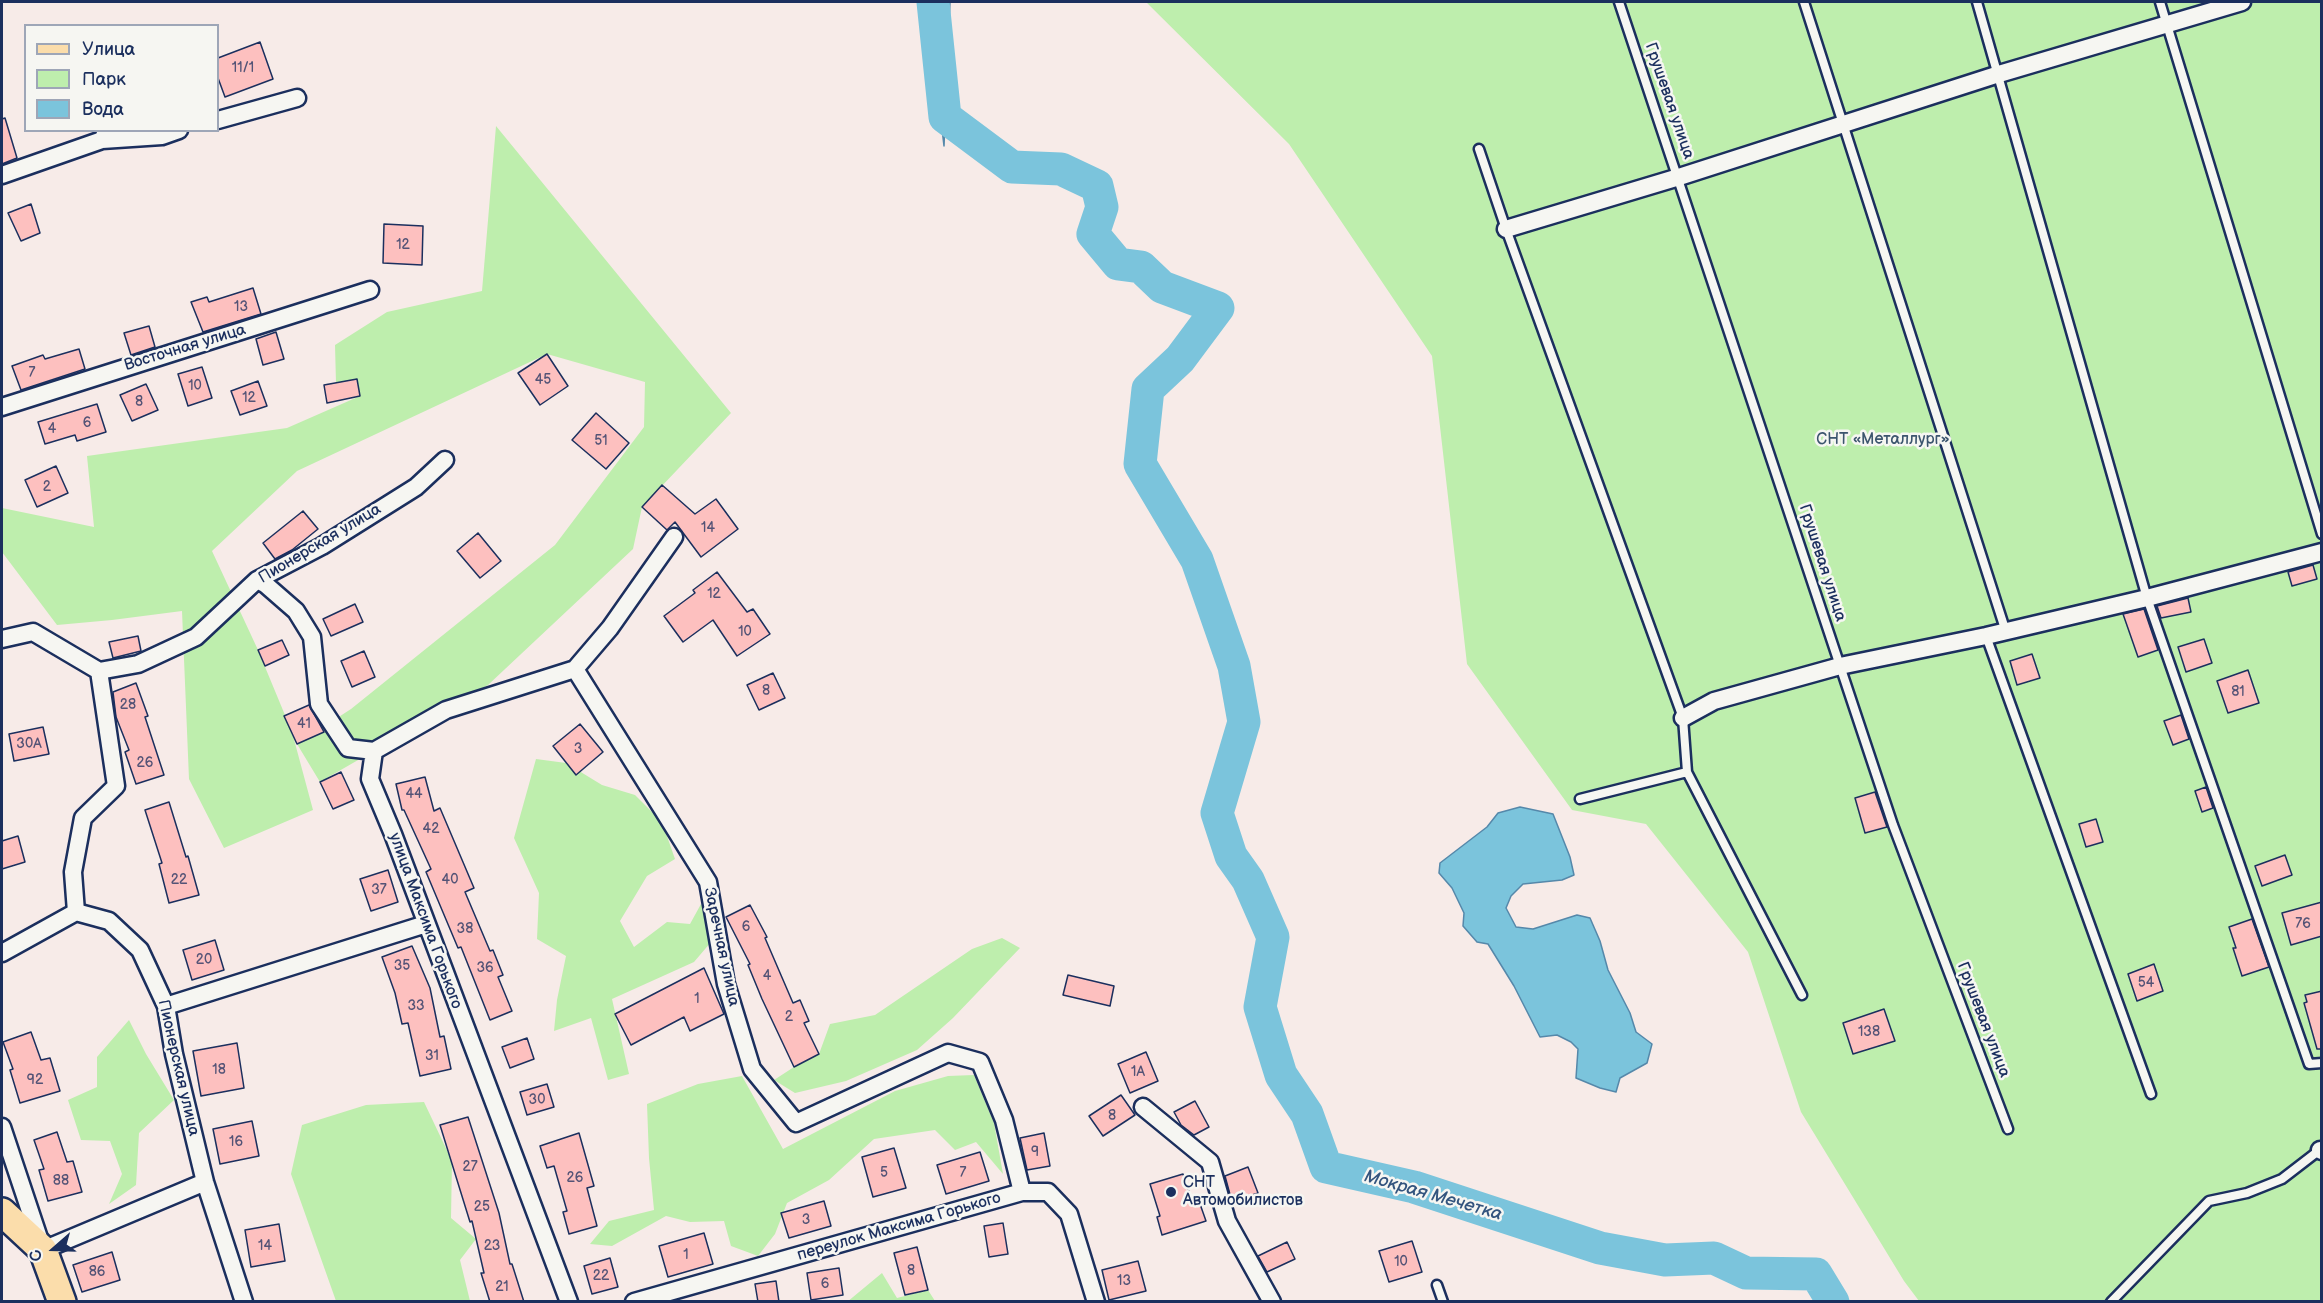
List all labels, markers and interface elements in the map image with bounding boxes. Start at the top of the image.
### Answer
legend [24,24,219,132]
text: Улица [82,39,135,60]
street label: Грушевая улица [1640,40,1698,162]
house number: 11/1 [232,60,254,76]
text: Парк [82,69,126,90]
text: Вода [82,99,124,120]
house number: 12 [396,237,410,253]
house number: 13 [234,299,248,315]
street label: Восточная улица [122,320,248,376]
house number: 7 [29,365,35,381]
house number: 45 [535,372,551,388]
house number: 10 [188,378,202,394]
house number: 12 [242,390,256,406]
house number: 8 [135,394,143,410]
house number: 6 [83,415,91,431]
house number: 4 [48,421,56,437]
park label: СНТ «Металлург» [1816,430,1950,450]
house number: 51 [594,433,608,449]
house number: 2 [43,479,51,495]
street label: Пионерская улица [255,500,385,588]
street label: Грушевая улица [1794,502,1850,624]
house number: 14 [701,520,715,536]
house number: 12 [707,586,721,602]
house number: 10 [738,624,752,640]
house number: 8 [762,683,770,699]
house number: 81 [2231,684,2245,700]
house number: 28 [120,697,136,713]
house number: 41 [297,716,311,732]
house number: 30А [16,736,42,752]
house number: 3 [574,741,582,757]
house number: 26 [137,755,153,771]
house number: 44 [405,786,423,802]
house number: 42 [423,821,439,837]
street label: улица Максима Горького [384,830,466,1012]
house number: 22 [171,872,187,888]
house number: 40 [442,872,458,888]
house number: 37 [371,882,387,898]
street label: Заречная улица [699,886,743,1008]
house number: 76 [2295,916,2311,932]
house number: 6 [742,919,750,935]
house number: 38 [457,921,473,937]
house number: 20 [196,952,212,968]
house number: 35 [394,958,410,974]
house number: 36 [476,960,494,976]
street label: Грушевая улица [1952,960,2014,1080]
house number: 4 [763,968,771,984]
house number: 54 [2138,975,2154,991]
house number: 1 [694,991,700,1007]
street label: Пионерская улица [153,998,203,1138]
house number: 33 [407,998,425,1014]
house number: 2 [785,1009,793,1025]
house number: 138 [1858,1024,1880,1040]
house number: 31 [425,1048,439,1064]
house number: 18 [212,1062,226,1078]
house number: 1А [1131,1064,1145,1080]
house number: 92 [27,1072,43,1088]
house number: 30 [529,1092,545,1108]
house number: 8 [1108,1108,1116,1124]
house number: 16 [229,1134,243,1150]
house number: 9 [1031,1144,1039,1160]
house number: 27 [462,1159,478,1175]
house number: 5 [880,1165,888,1181]
house number: 7 [960,1165,966,1181]
water label: Мокрая Мечетка [1361,1166,1505,1226]
house number: 26 [567,1170,583,1186]
house number: 88 [53,1173,69,1189]
place label: СНТ Автомобилистов [1183,1173,1303,1211]
marker: СНТ Автомобилистов [1164,1185,1178,1199]
street label: переулок Максима Горького [795,1189,1003,1265]
house number: 25 [474,1199,490,1215]
house number: 3 [802,1212,810,1228]
north arrow [24,1219,84,1279]
house number: 14 [258,1238,272,1254]
house number: 23 [484,1238,500,1254]
text: С [26,1247,47,1264]
house number: 1 [683,1247,689,1263]
house number: 10 [1394,1254,1408,1270]
house number: 8 [907,1263,915,1279]
house number: 86 [89,1264,105,1280]
house number: 22 [593,1268,609,1284]
house number: 13 [1117,1273,1131,1289]
house number: 6 [821,1276,829,1292]
house number: 21 [495,1279,509,1295]

